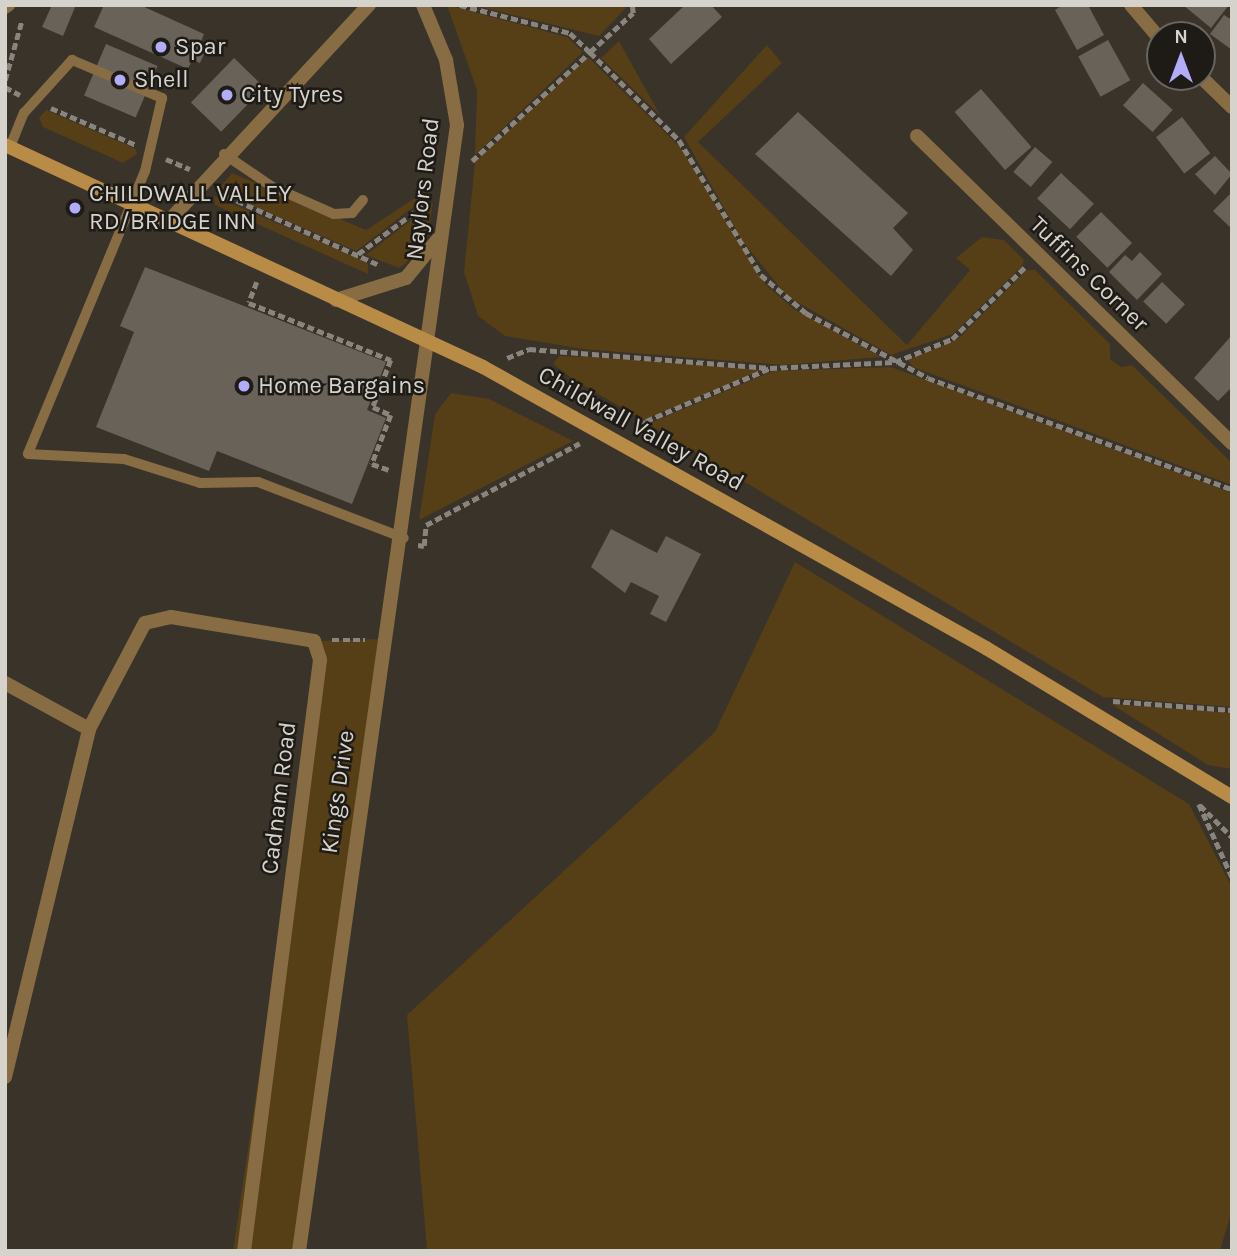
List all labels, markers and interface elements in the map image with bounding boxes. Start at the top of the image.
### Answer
north arrow [1146,21,1216,91]
text: N [1174,26,1188,48]
place label: Spar [175,33,225,61]
marker: Spar [153,39,169,55]
place label: Shell [134,66,189,94]
marker: Shell [112,72,128,88]
place label: City Tyres [241,81,344,109]
marker: City Tyres [219,87,235,103]
street label: Naylors Road [400,116,446,262]
place label: CHILDWALL VALLEY RD/BRIDGE INN [89,180,292,236]
marker: CHILDWALL VALLEY RD/BRIDGE INN [67,200,83,216]
street label: Tuffins Corner [1024,210,1154,338]
street label: Childwall Valley Road [533,360,749,498]
place label: Home Bargains [258,372,425,400]
marker: Home Bargains [236,378,252,394]
street label: Cadnam Road [255,720,303,876]
street label: Kings Drive [315,729,361,855]

